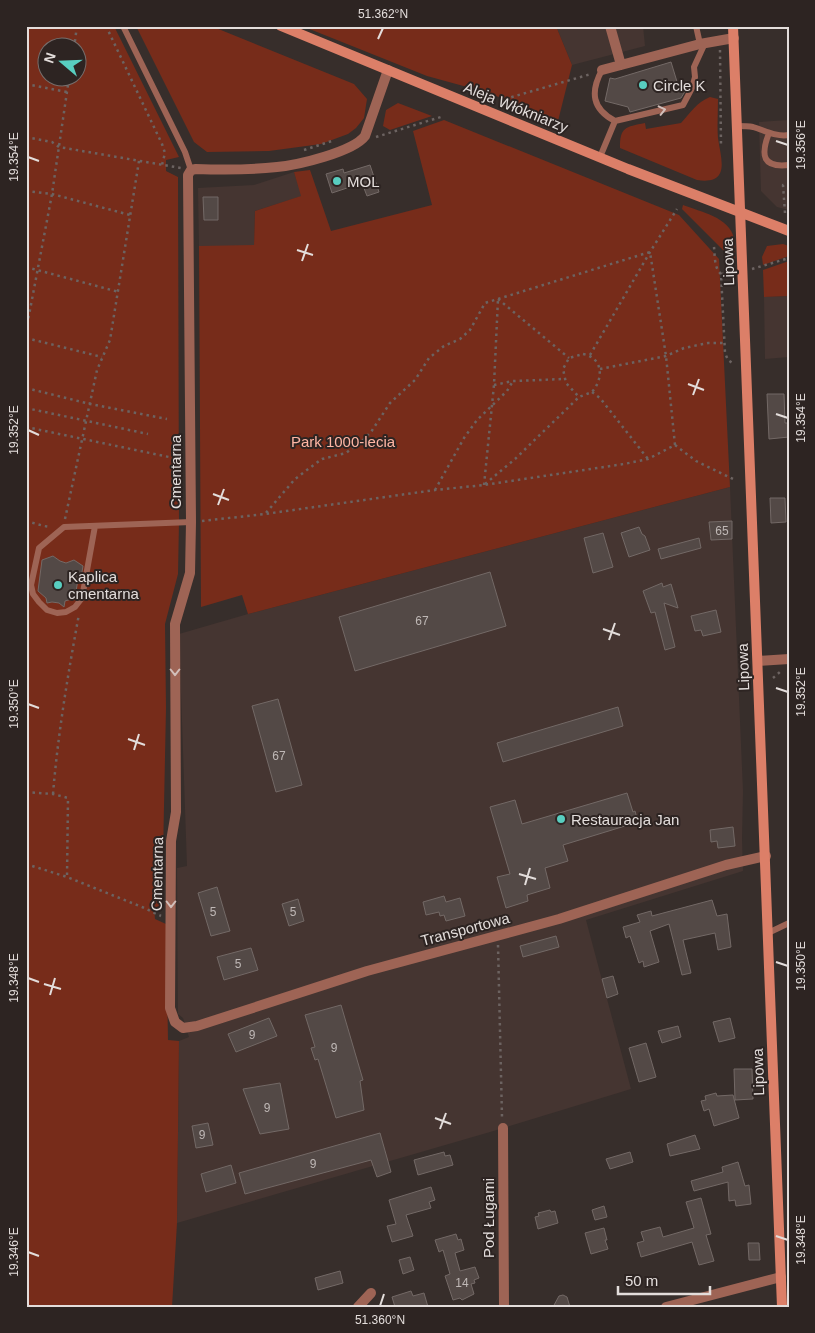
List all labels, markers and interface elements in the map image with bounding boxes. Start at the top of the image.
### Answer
text: 51.362°N [358,7,408,21]
north arrow [38,38,88,88]
text: N [40,50,59,65]
place label: Circle K [653,77,706,94]
street label: Aleja Włókniarzy [461,78,571,136]
marker: Circle K [637,79,649,91]
one-way arrow [658,105,667,116]
text: 19.356°E [794,120,808,170]
text: 19.354°E [7,132,21,182]
place label: MOL [347,173,380,190]
marker: MOL [331,175,343,187]
street label: Lipowa [719,237,737,286]
text: 19.354°E [794,393,808,443]
text: 19.352°E [7,405,21,455]
park label: Park 1000-lecia [291,433,396,450]
street label: Cmentarna [167,434,184,509]
house number: 65 [715,524,729,538]
place label: Kaplica cmentarna [68,568,140,602]
marker: Kaplica cmentarna [52,579,64,591]
house number: 67 [415,614,429,628]
street label: Lipowa [734,642,752,691]
text: 19.352°E [794,667,808,717]
one-way arrow [170,669,180,677]
text: 19.350°E [7,679,21,729]
house number: 67 [272,749,286,763]
place label: Restauracja Jan [571,811,679,828]
marker: Restauracja Jan [555,813,567,825]
street label: Cmentarna [148,836,166,911]
one-way arrow [166,901,176,909]
house number: 5 [210,905,217,919]
house number: 5 [290,905,297,919]
street label: Transportowa [419,909,512,949]
text: 19.350°E [794,941,808,991]
text: 19.348°E [7,953,21,1003]
house number: 5 [235,957,242,971]
house number: 9 [249,1028,256,1042]
house number: 9 [331,1041,338,1055]
street label: Lipowa [749,1047,767,1096]
house number: 9 [264,1101,271,1115]
house number: 9 [199,1128,206,1142]
house number: 9 [310,1157,317,1171]
street label: Pod Ługami [480,1178,497,1258]
text: 19.348°E [794,1215,808,1265]
text: 19.346°E [7,1227,21,1277]
scale bar [618,1263,710,1295]
text: 50 m [625,1272,658,1289]
house number: 14 [455,1276,469,1290]
text: 51.360°N [355,1313,405,1327]

